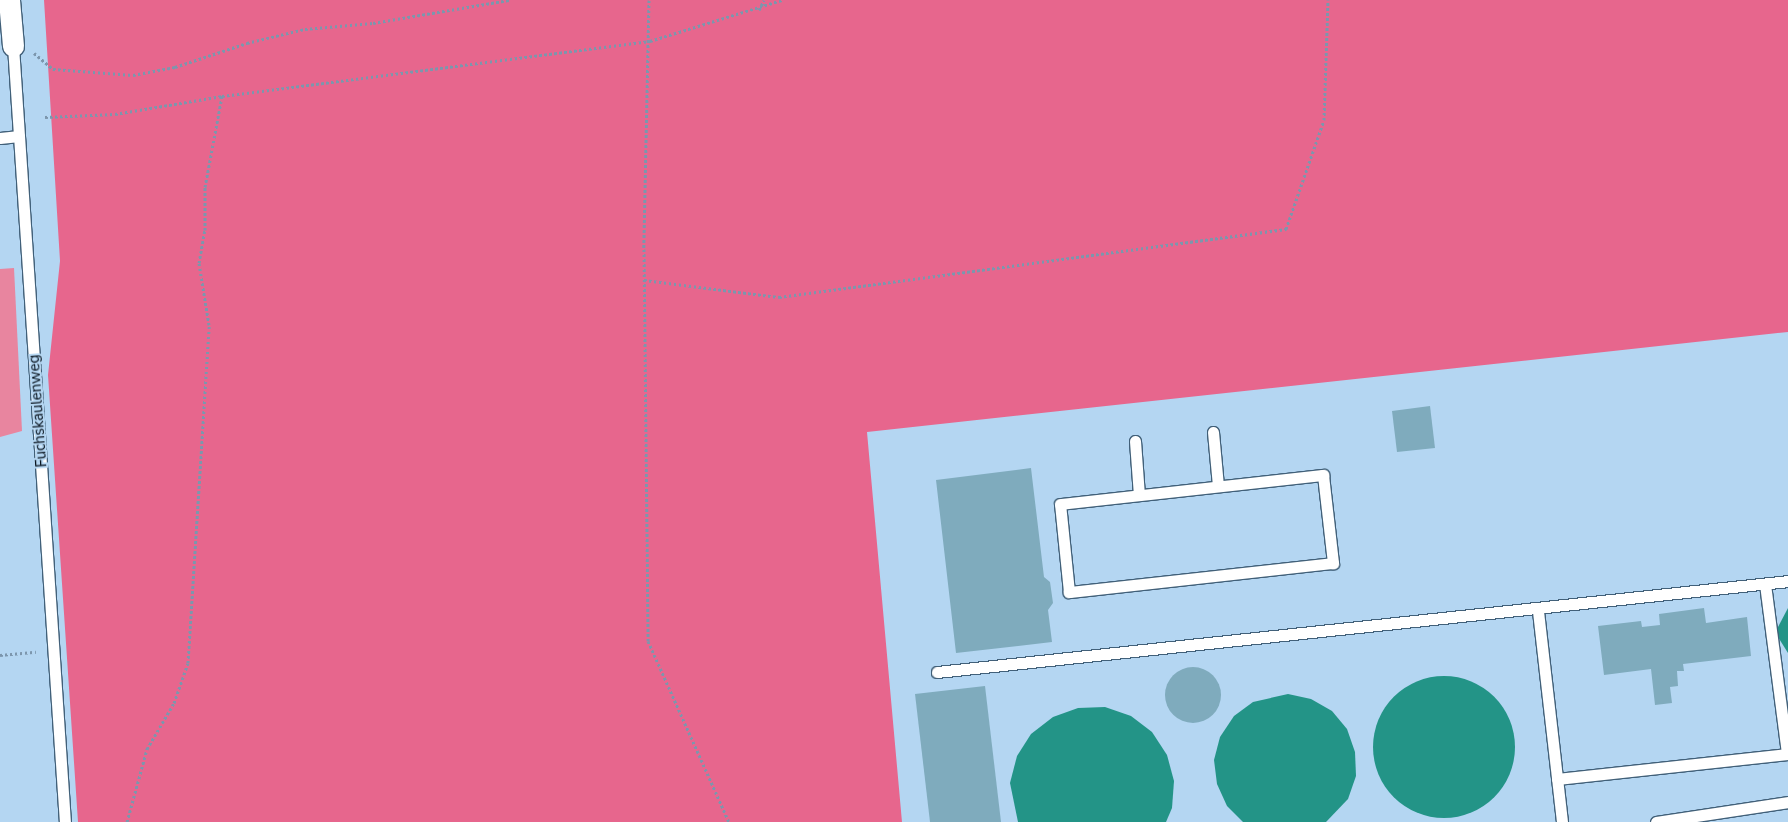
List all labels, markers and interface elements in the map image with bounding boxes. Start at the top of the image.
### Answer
street label: Fuchskaulenweg [25,354,51,468]

